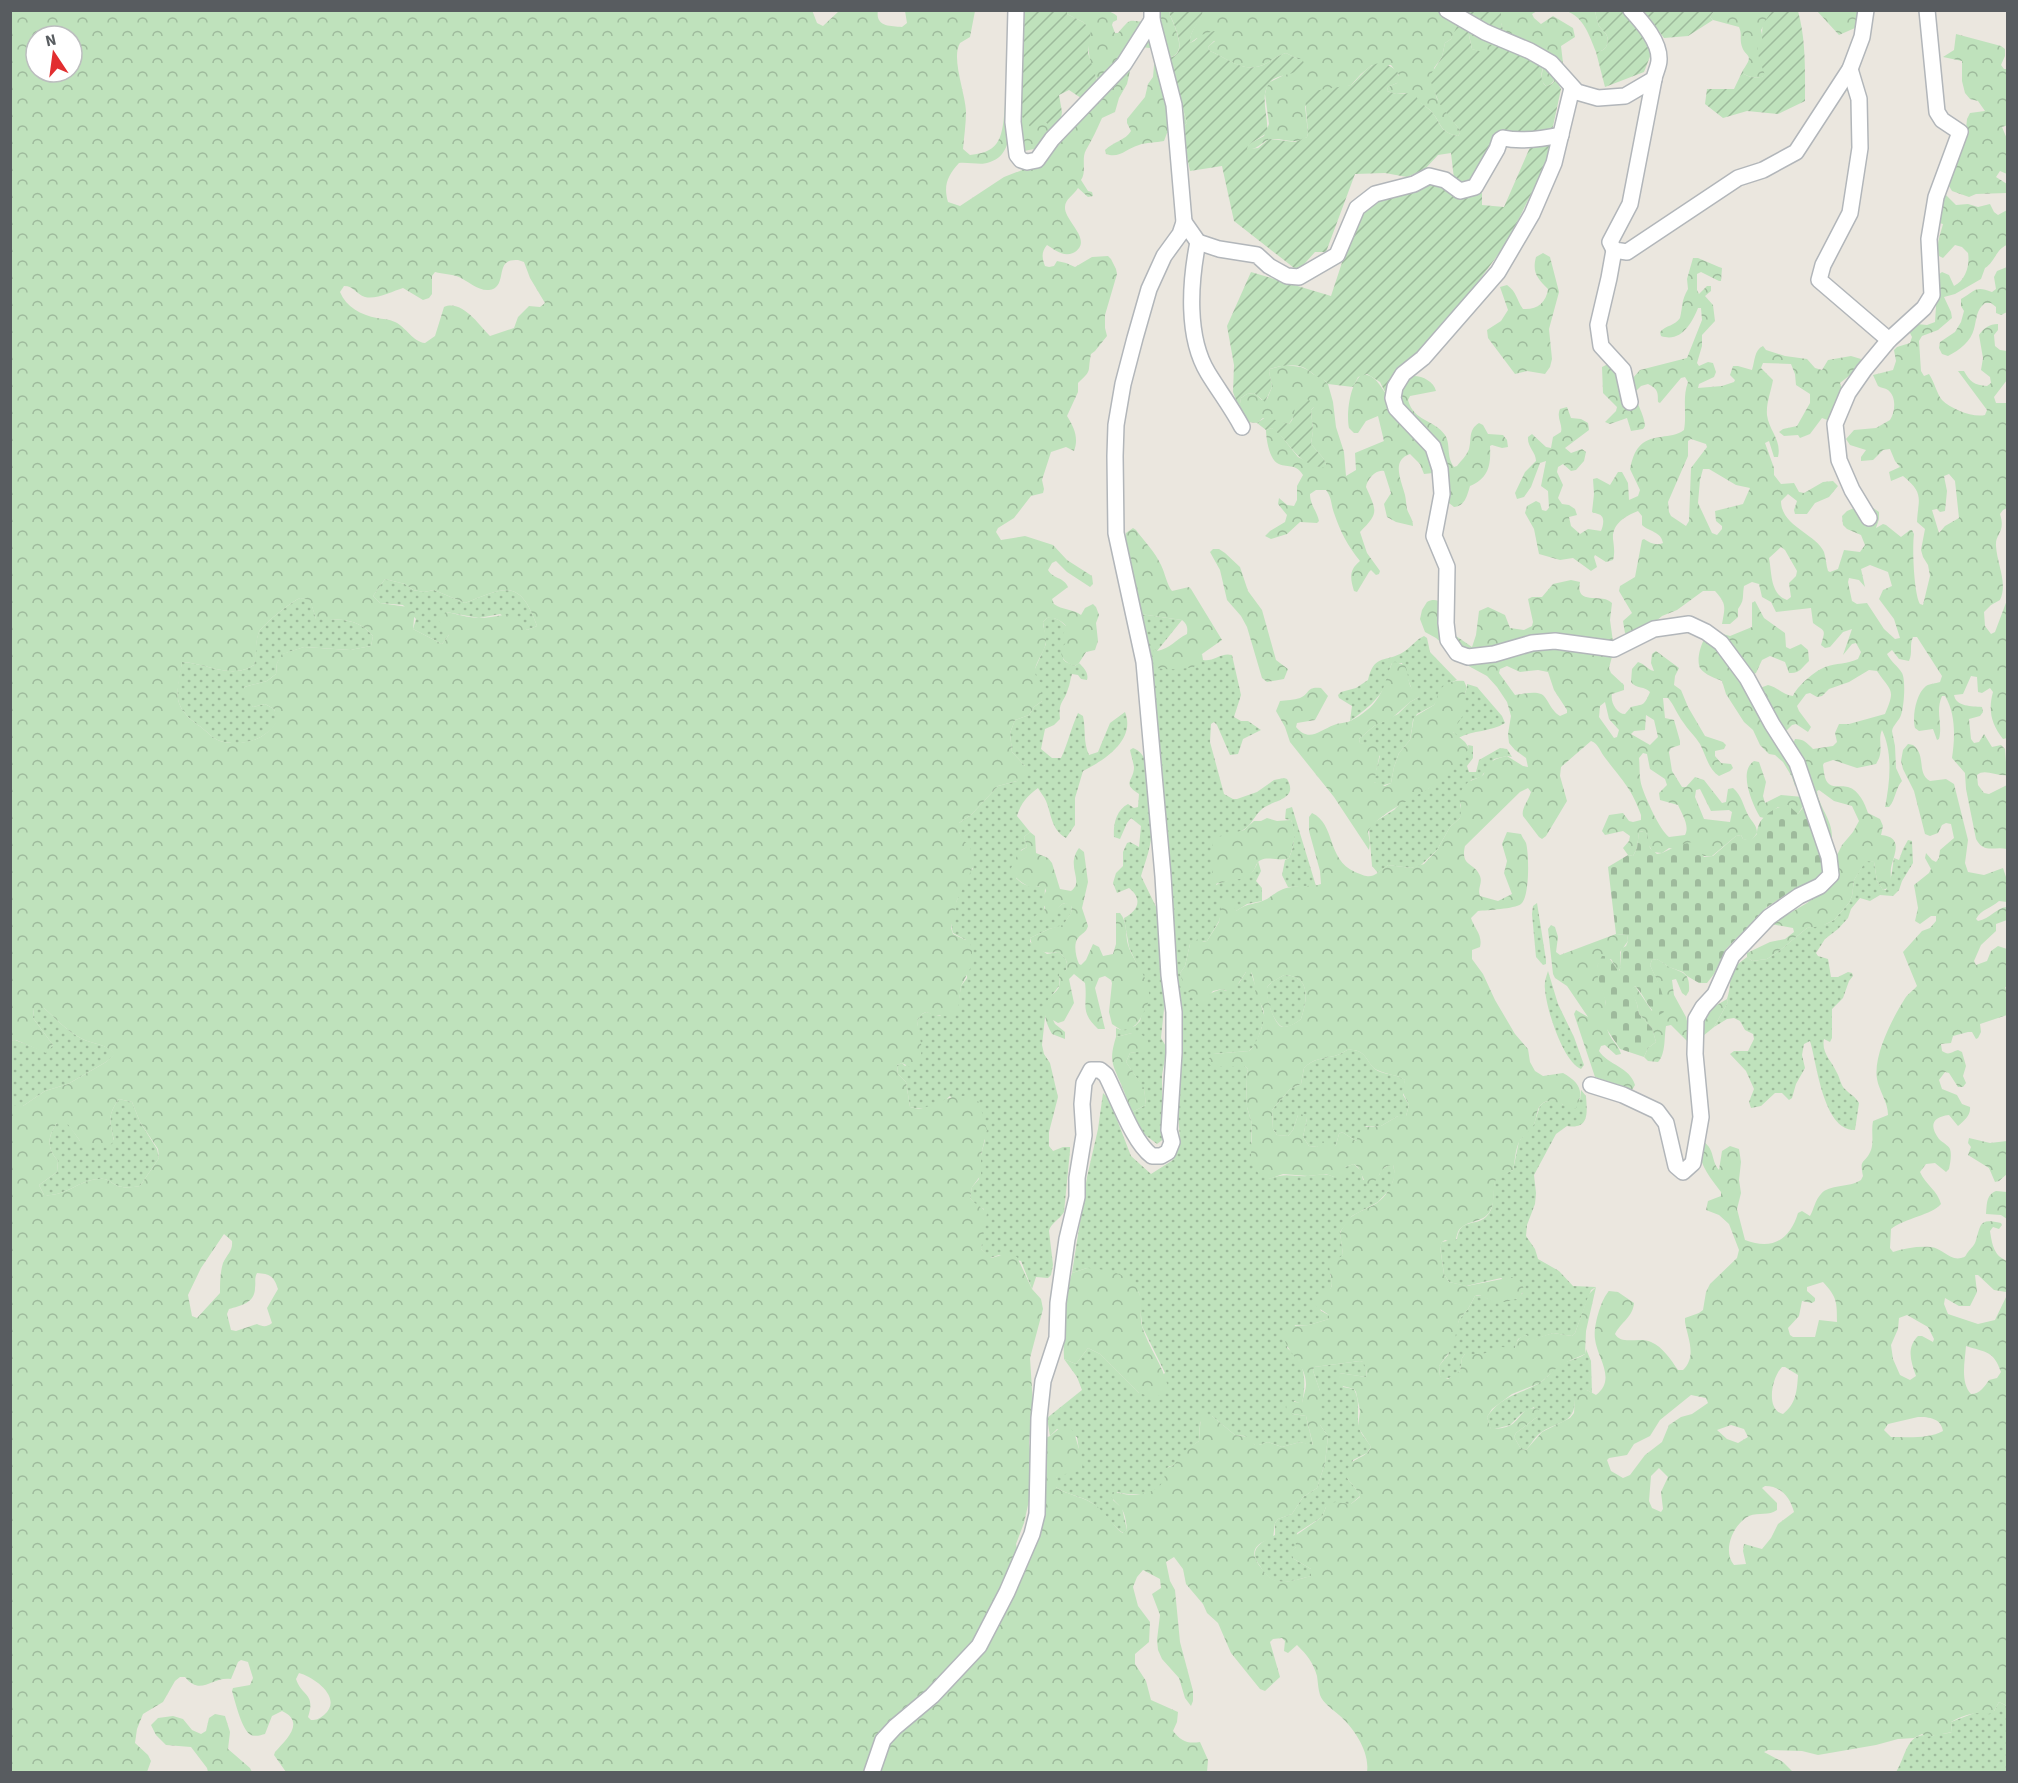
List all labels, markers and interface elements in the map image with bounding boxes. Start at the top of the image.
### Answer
north arrow [24,24,84,84]
text: N [43,28,59,52]

